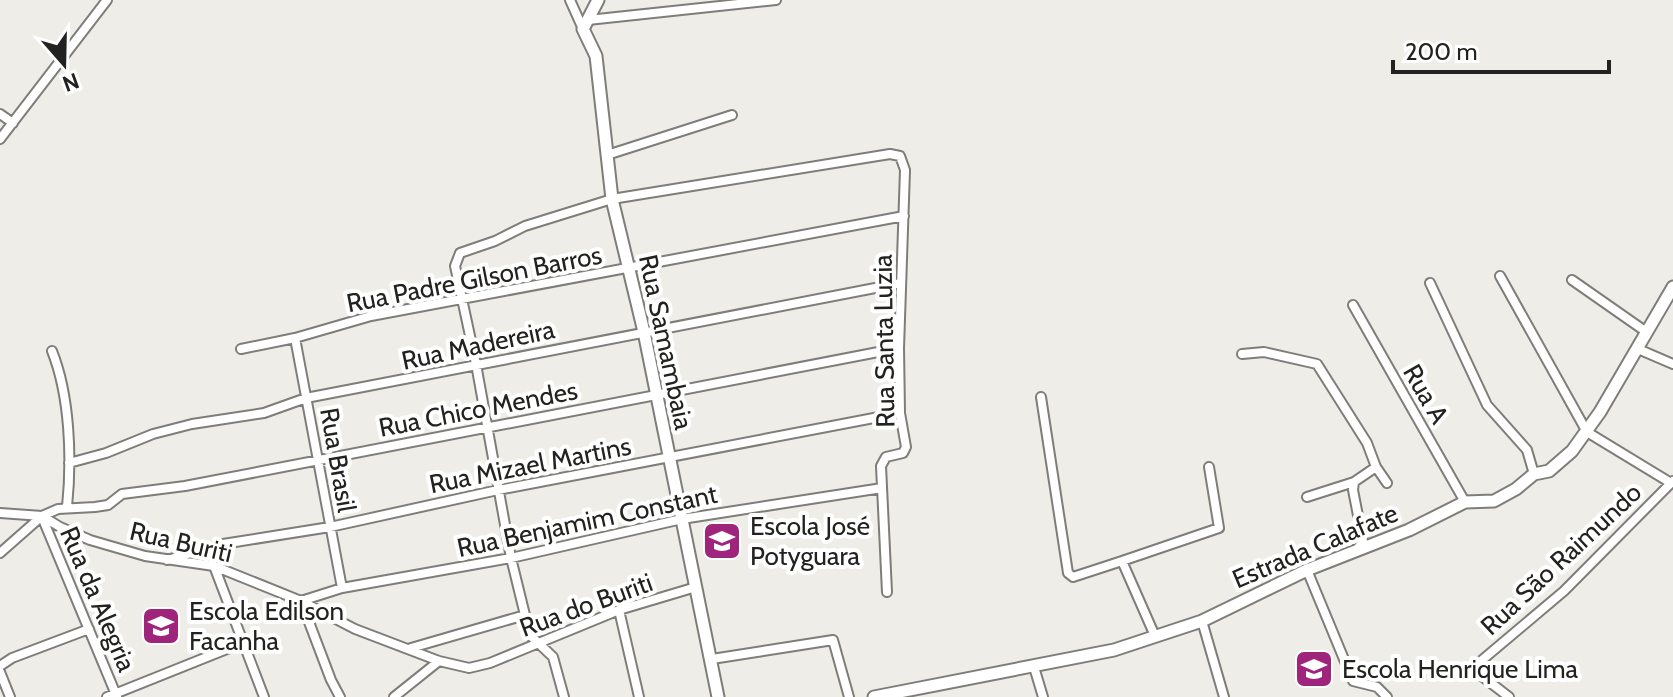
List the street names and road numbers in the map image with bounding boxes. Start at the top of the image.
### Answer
street label: Rua Padre Gilson Barros [344,239,605,319]
street label: Rua Samambaia [632,252,700,433]
street label: Rua Santa Luzia [866,254,902,428]
street label: Rua Madereira [399,313,558,377]
street label: Rua A [1396,359,1456,429]
street label: Rua Chico Mendes [376,374,580,444]
street label: Rua Brasil [313,405,363,515]
street label: Rua Mizael Martins [426,430,634,500]
street label: Rua São Raimundo [1474,476,1648,642]
street label: Rua Benjamim Constant [454,478,720,564]
street label: Estrada Calafate [1227,497,1403,595]
street label: Rua Buriti [127,515,235,569]
street label: Rua da Alegria [53,522,143,677]
street label: Rua do Buriti [515,566,657,644]

